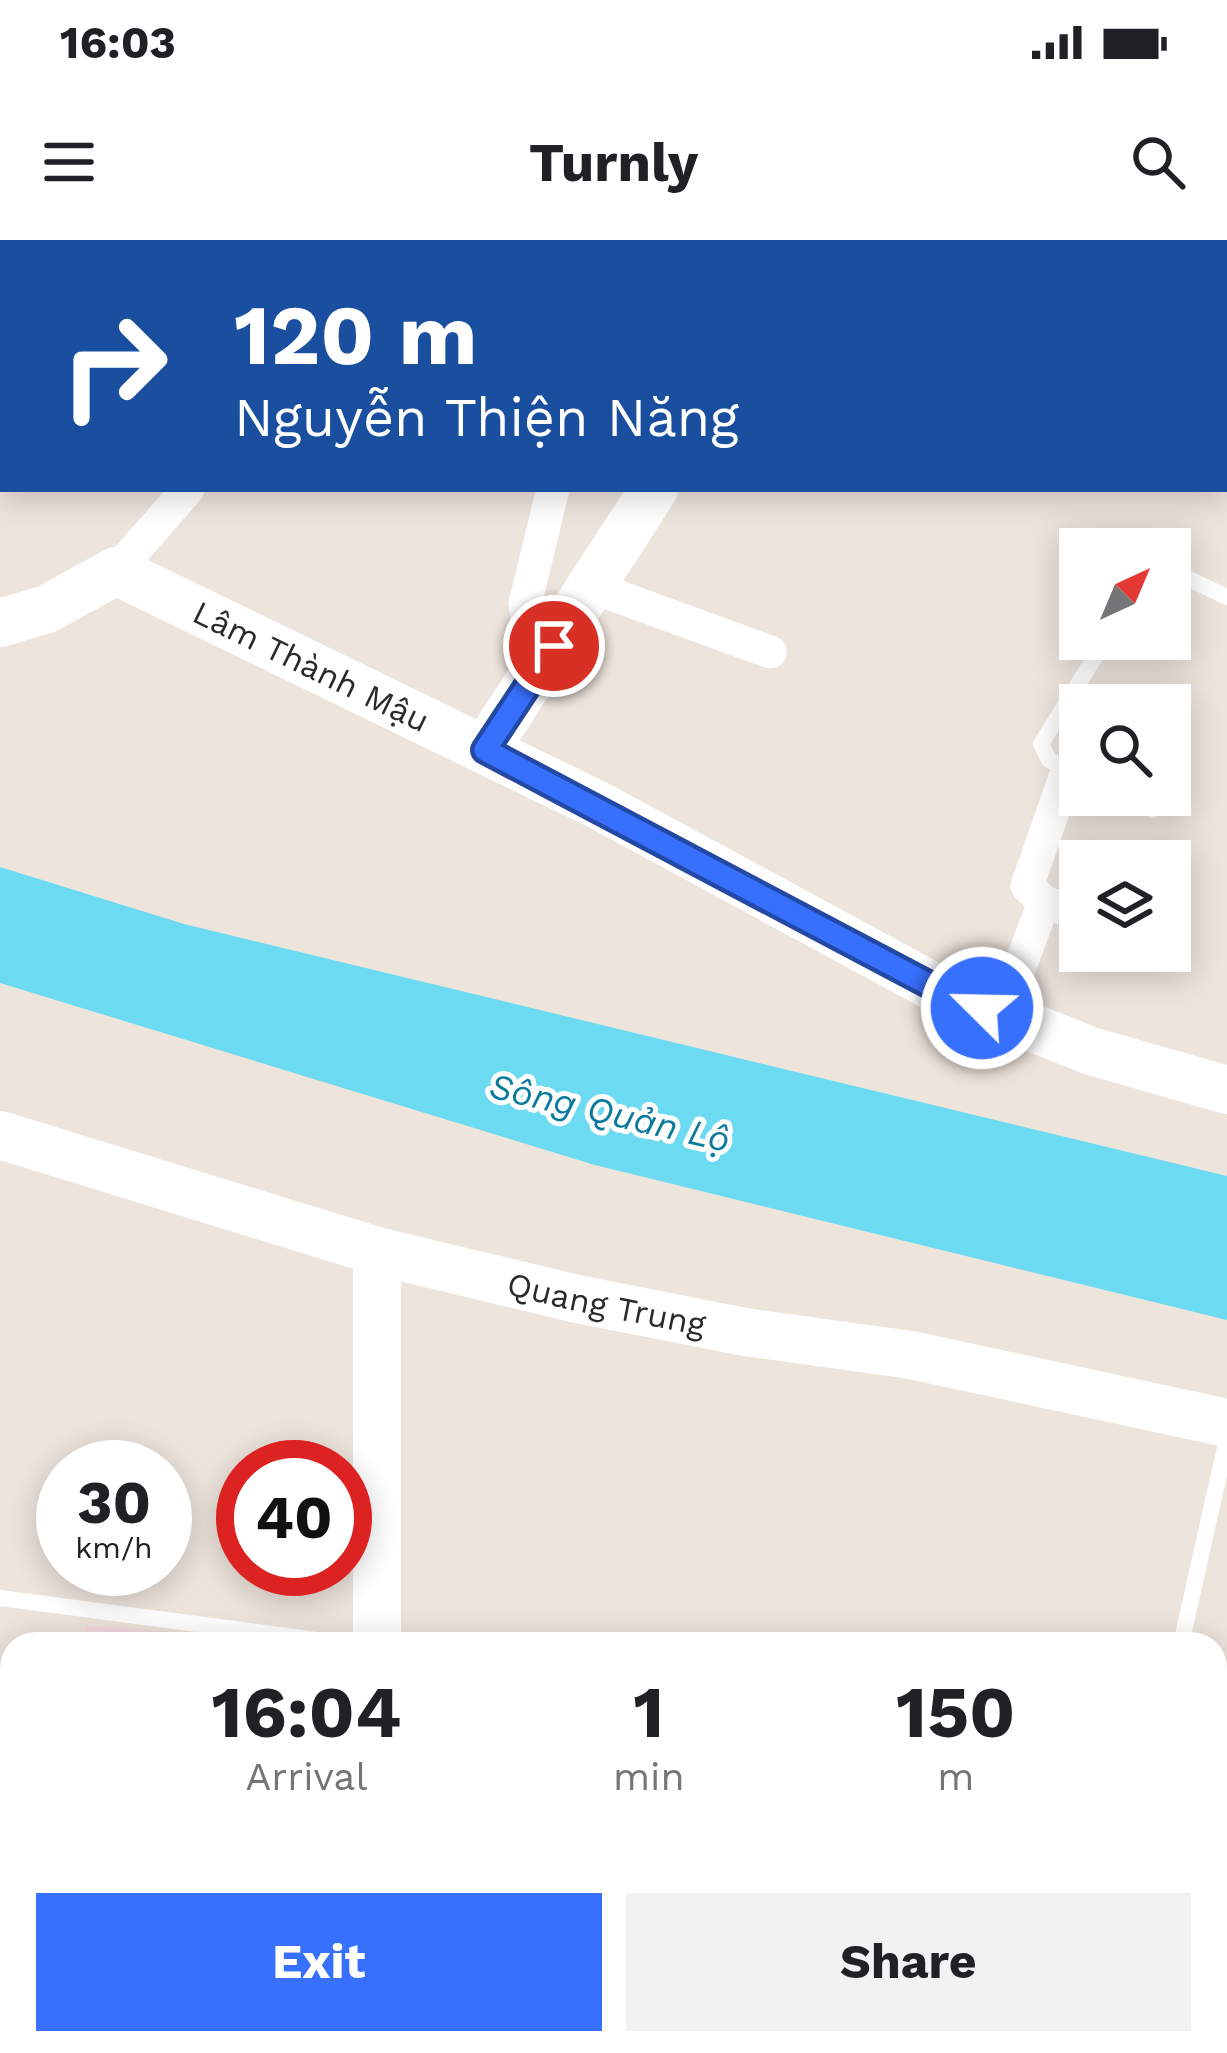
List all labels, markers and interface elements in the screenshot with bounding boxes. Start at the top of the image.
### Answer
text: 16:03 [60,16,176,69]
icon: menu [36,129,102,195]
icon: search [1125,129,1191,195]
text: Turnly [529,131,698,194]
text: 120 m [234,286,477,384]
icon: right [36,288,192,444]
text: Nguyễn Thiện Năng [234,386,739,449]
north arrow [1059,528,1191,660]
map controls [1059,528,1191,972]
street label: Lâm Thành Mậu [187,592,436,740]
pin [503,595,605,697]
icon: arrive [521,613,587,679]
button: search [1059,684,1191,816]
button: layers [1059,840,1191,972]
position arrow [919,945,1045,1071]
water label: Sông Quản Lộ [485,1065,734,1161]
street label: Quang Trung [503,1264,709,1344]
speed limit sign: 40 [216,1440,372,1596]
text: 30 [77,1467,151,1538]
text: km/h [75,1530,153,1565]
text: 16:04 [211,1670,401,1754]
text: 1 [633,1670,664,1754]
text: 150 [896,1670,1016,1754]
text: Arrival [246,1754,367,1799]
text: min [613,1754,685,1799]
text: m [937,1754,974,1799]
button: Exit [36,1893,602,2031]
button: Share [626,1893,1191,2031]

